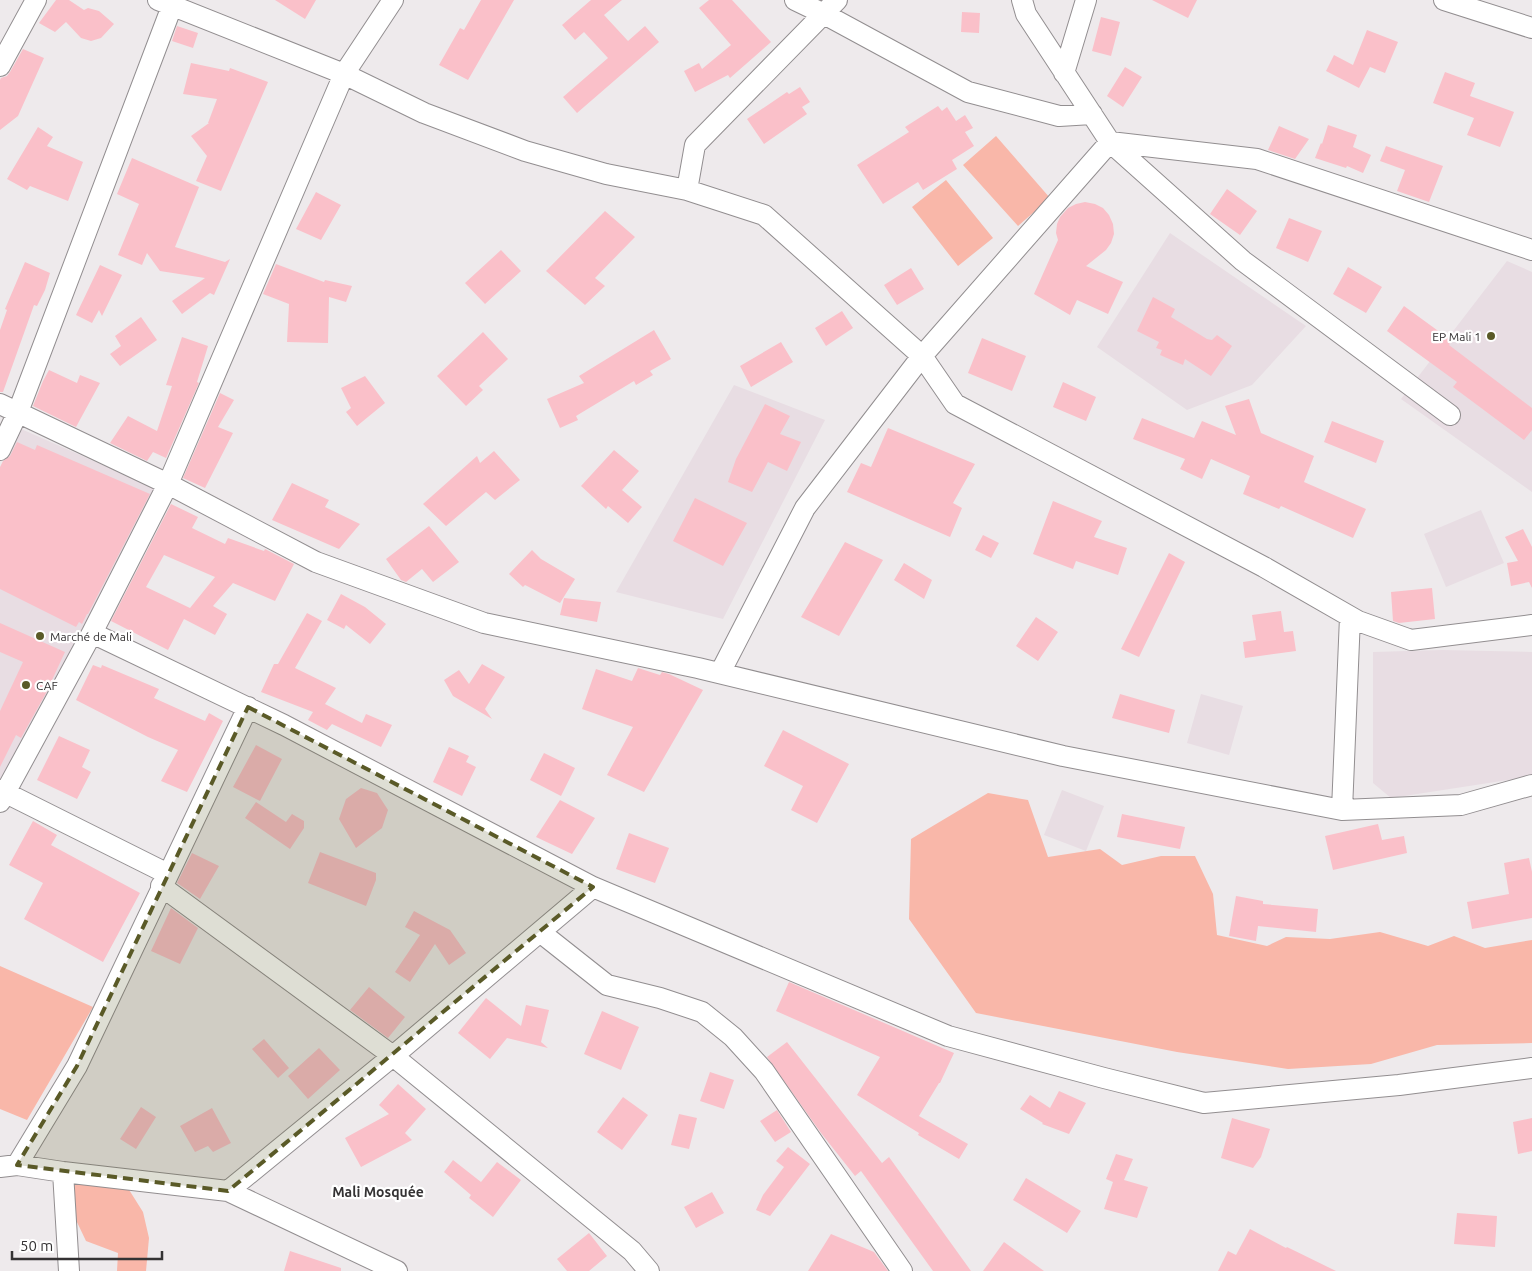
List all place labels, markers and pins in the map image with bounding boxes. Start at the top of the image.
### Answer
place label: EP Mali 1 [1432,330,1481,343]
marker: EP Mali 1 [1485,330,1497,342]
marker: Marché de Mali [34,630,46,642]
place label: Marché de Mali [50,630,132,643]
marker: CAF [20,679,32,691]
place label: CAF [36,679,58,692]

